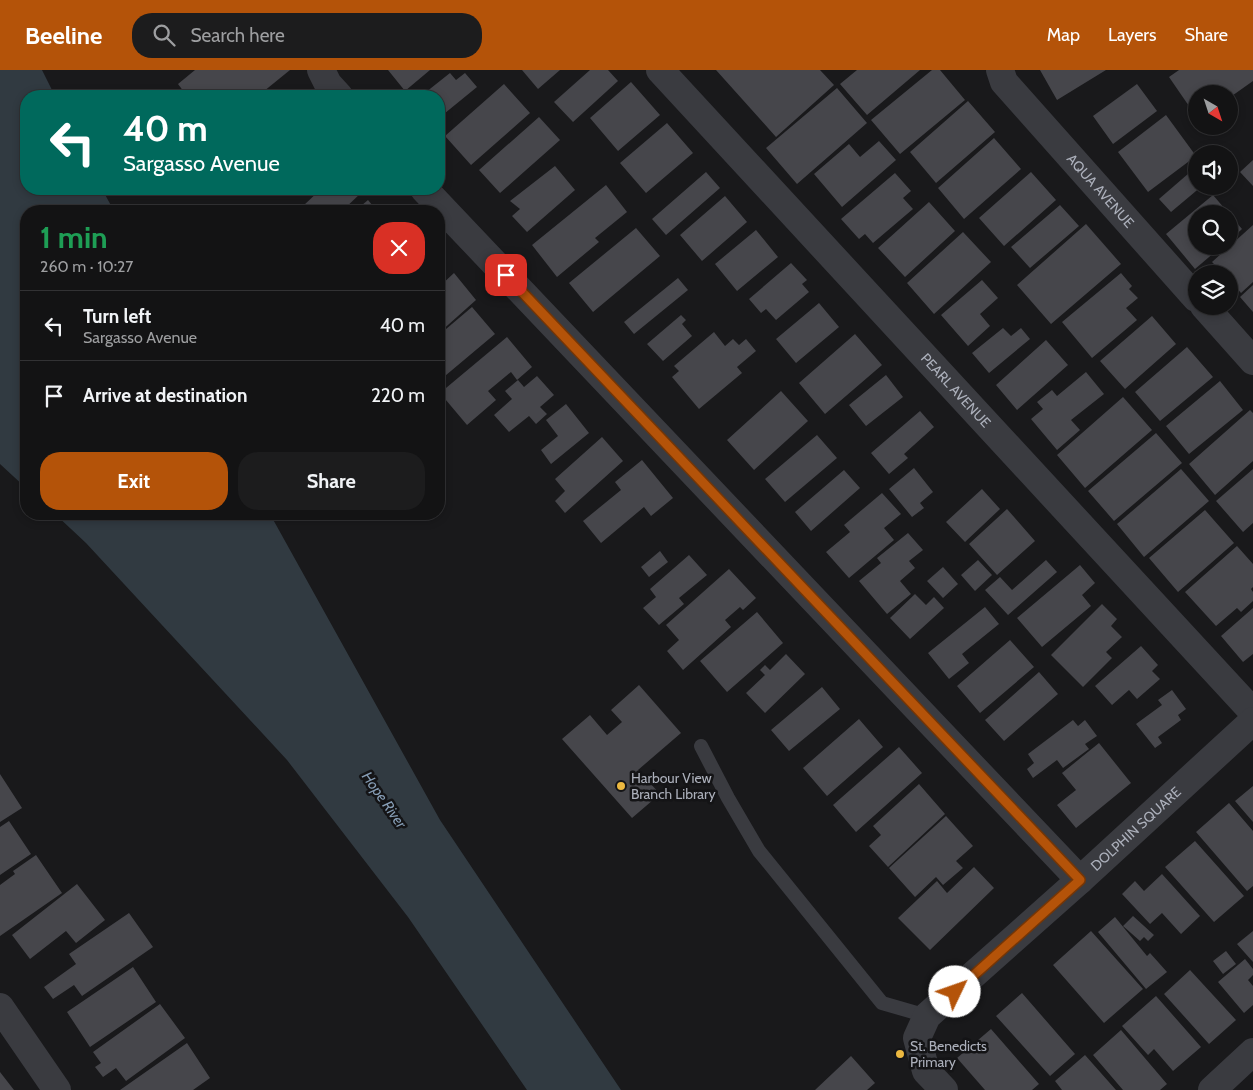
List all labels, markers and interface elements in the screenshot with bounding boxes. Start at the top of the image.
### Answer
search box [132,13,482,58]
text: Beeline [25,21,102,50]
icon: search [150,21,178,49]
text: Search here [190,24,285,47]
text: Map [1047,24,1080,46]
text: Layers [1108,24,1157,46]
text: Share [1185,24,1228,46]
north arrow [1188,85,1238,135]
map controls [1188,85,1238,315]
text: 40 m [123,107,208,150]
icon: left [40,110,105,175]
button: sound [1188,145,1238,195]
text: Sargasso Avenue [123,150,280,177]
street label: AQUA AVENUE [1063,150,1138,232]
button: search [1188,205,1238,255]
text: 1 min [40,219,108,256]
button: close [373,222,425,274]
pin [485,254,527,296]
text: 260 m · 10:27 [40,257,133,276]
icon: arrive [492,261,520,289]
button: layers [1188,265,1238,315]
text: Turn left [83,305,151,328]
icon: left [40,312,68,340]
text: 40 m [380,314,425,337]
text: Sargasso Avenue [83,328,197,347]
street label: PEARL AVENUE [917,349,995,431]
icon: arrive [40,382,68,410]
text: Arrive at destination [83,384,247,407]
text: 220 m [371,384,425,407]
button: Exit [40,452,228,510]
button: Share [238,452,425,510]
water label: Hope River [358,768,411,833]
place label: Harbour View Branch Library [631,769,716,803]
marker: Harbour View Branch Library [615,780,627,792]
street label: DOLPHIN SQUARE [1087,783,1185,875]
position arrow [928,965,980,1017]
place label: St. Benedicts Primary [910,1037,987,1071]
marker: St. Benedicts Primary [894,1048,906,1060]

